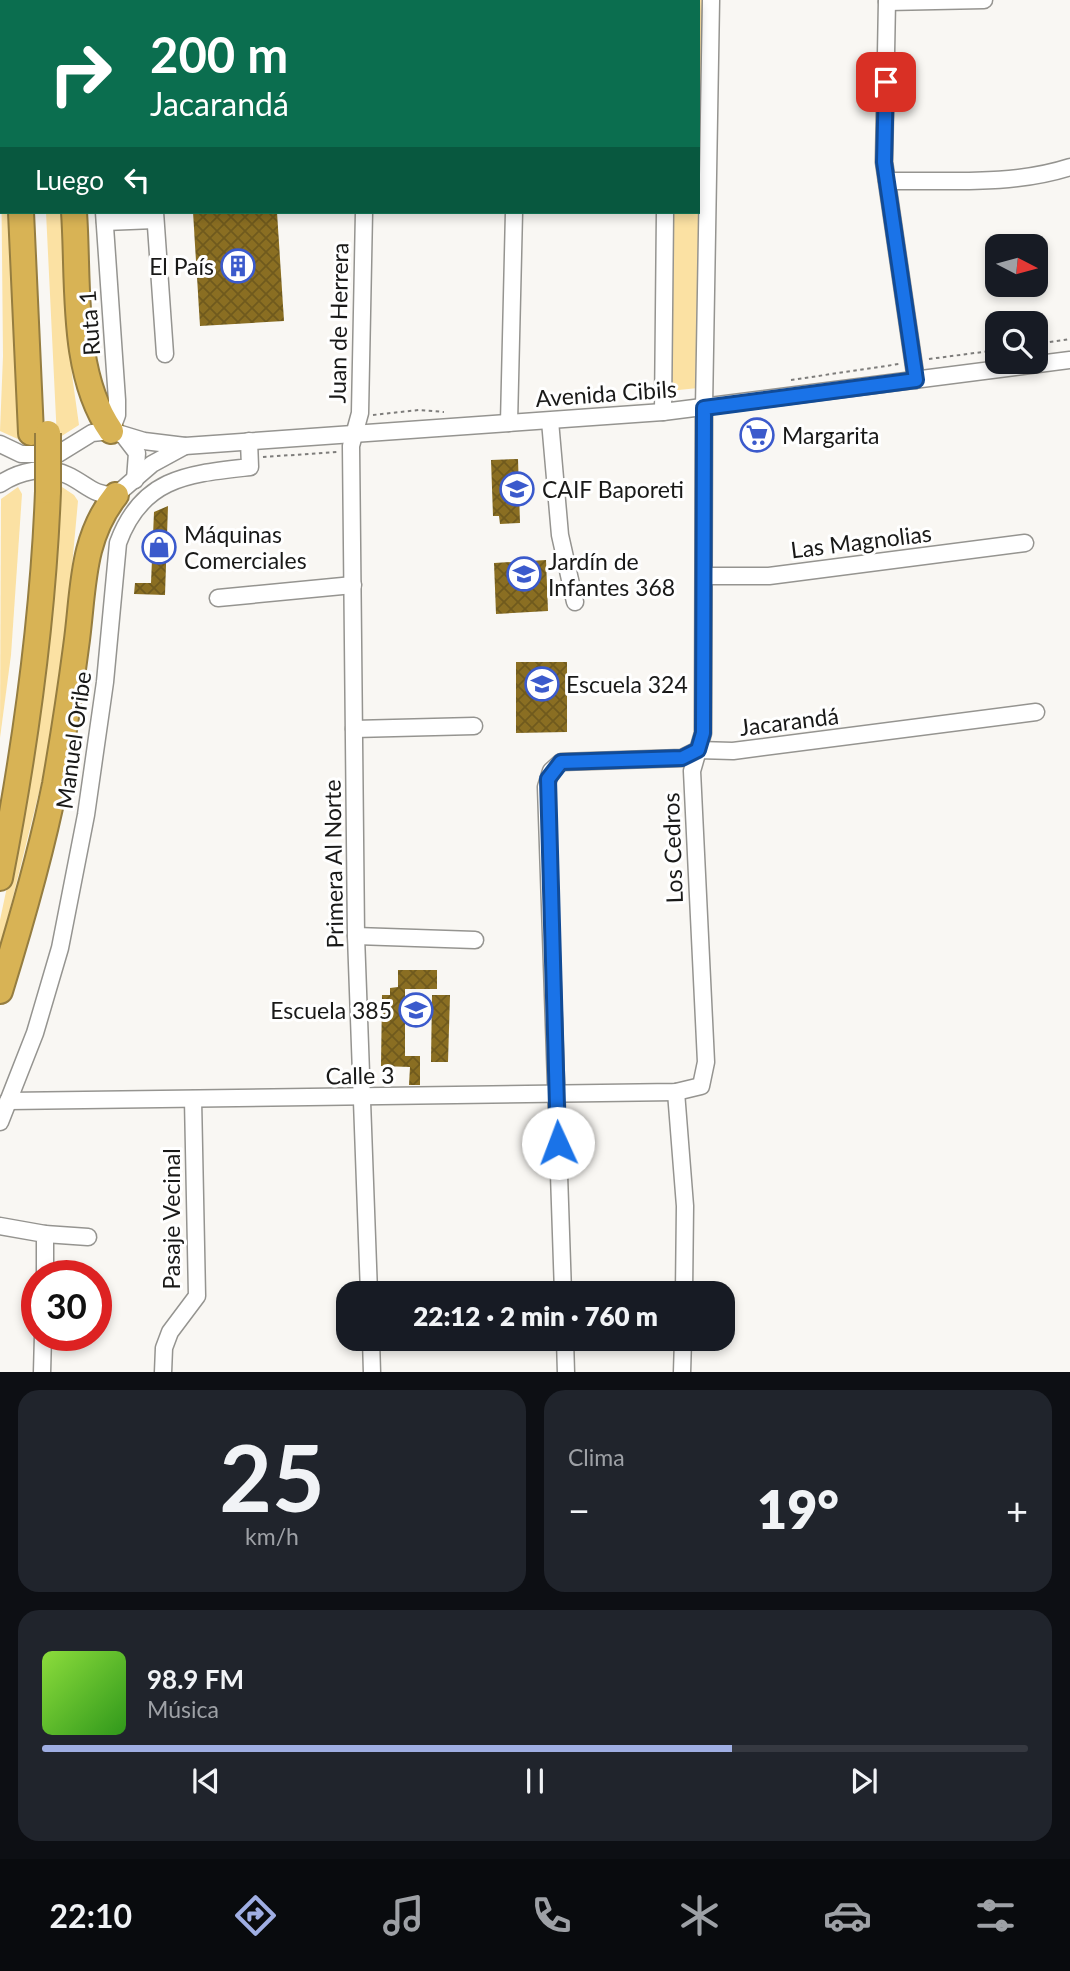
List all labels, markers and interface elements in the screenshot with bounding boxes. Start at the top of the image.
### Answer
text: 200 m [150,25,288,83]
icon: right [35,28,126,119]
pin [856,52,916,112]
icon: arrive [867,63,905,101]
text: Jacarandá [150,84,289,123]
icon: left [118,161,156,199]
text: Luego [35,164,104,196]
north arrow [985,234,1048,298]
map controls [985,234,1048,374]
street label: Juan de Herrera [323,242,353,404]
building icon: El País [219,247,257,285]
place label: El País [149,252,214,280]
street label: Ruta 1 [73,289,105,357]
button: search [985,311,1048,374]
street label: Avenida Cibils [534,374,678,412]
supermarket icon: Margarita [738,416,776,454]
place label: Margarita [782,421,880,449]
school or university icon: CAIF Baporeti [498,470,536,508]
place label: CAIF Baporeti [542,475,684,503]
street label: Las Magnolias [789,518,933,564]
place label: Máquinas Comerciales [184,520,307,574]
shop icon: Máquinas Comerciales [140,528,178,566]
place label: Jardín de Infantes 368 [548,547,675,601]
school or university icon: Jardín de Infantes 368 [505,555,543,593]
school or university icon: Escuela 324 [523,665,561,703]
street label: Manuel Oribe [49,669,97,811]
place label: Escuela 324 [566,670,688,698]
street label: Jacarandá [738,701,840,741]
street label: Primera Al Norte [318,779,348,949]
street label: Los Cedros [656,792,688,904]
school or university icon: Escuela 385 [397,991,435,1029]
place label: Escuela 385 [270,996,392,1024]
street label: Calle 3 [325,1060,395,1090]
position arrow [521,1106,595,1180]
street label: Pasaje Vecinal [157,1148,185,1290]
speed limit sign: 30 [21,1260,112,1351]
text: 22:12 · 2 min · 760 m [413,1300,658,1332]
text: 25 [219,1422,325,1531]
text: Clima [568,1443,625,1471]
text: 19° [757,1478,839,1540]
text: − [568,1487,590,1533]
text: + [1006,1487,1028,1533]
text: km/h [245,1522,299,1550]
text: 98.9 FM [147,1663,244,1695]
text: Música [147,1695,219,1723]
icon: previous [187,1762,225,1800]
icon: pause [516,1762,554,1800]
icon: next [845,1762,883,1800]
icon: directions [231,1891,280,1940]
icon: music [379,1891,428,1940]
icon: phone [527,1891,576,1940]
icon: climate [675,1891,724,1940]
icon: car [823,1891,872,1940]
icon: filters [971,1891,1020,1940]
text: 22:10 [50,1896,132,1935]

